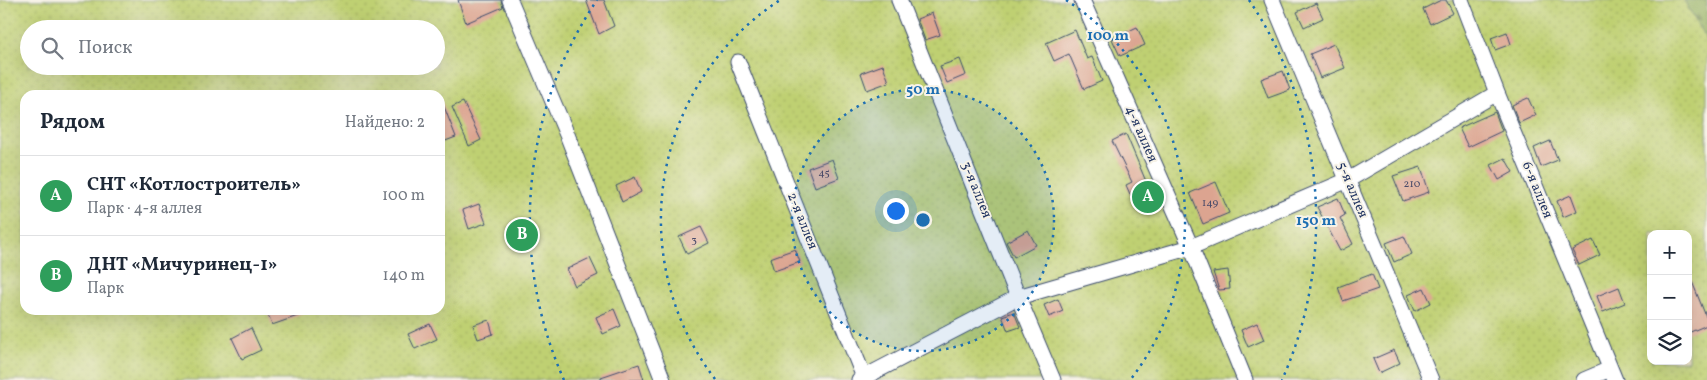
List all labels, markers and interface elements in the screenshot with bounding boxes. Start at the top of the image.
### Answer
search box [20,20,445,75]
text: 100 m [1087,26,1130,47]
icon: search [38,34,66,62]
text: Поиск [78,35,132,61]
text: 50 m [906,80,940,101]
street label: 4-я аллея [1120,103,1162,165]
text: Рядом [40,108,105,137]
text: Найдено: 2 [345,112,425,134]
street label: 3-я аллея [956,159,996,221]
street label: 5-я аллея [1332,159,1372,221]
street label: 6-я аллея [1517,159,1557,221]
house number: 45 [818,166,830,181]
text: СНТ «Котлостроитель» [87,172,301,198]
house number: 210 [1404,177,1421,192]
pin: A [1132,178,1164,216]
text: A [50,185,62,207]
text: 100 m [382,185,425,207]
street label: 2-я аллея [782,190,822,252]
house number: 149 [1202,196,1218,211]
text: Парк · 4-я аллея [87,198,202,220]
your location [883,198,909,224]
centre of rings [914,211,932,229]
text: 150 m [1296,211,1336,232]
pin: B [506,216,538,254]
map controls [1647,230,1692,365]
button: + [1647,230,1692,275]
house number: 3 [691,233,697,248]
text: ДНТ «Мичуринец-1» [87,252,278,278]
text: B [51,265,61,287]
text: 140 m [383,265,425,287]
button: − [1647,275,1692,320]
text: Парк [87,278,124,300]
button: layers [1647,320,1692,365]

